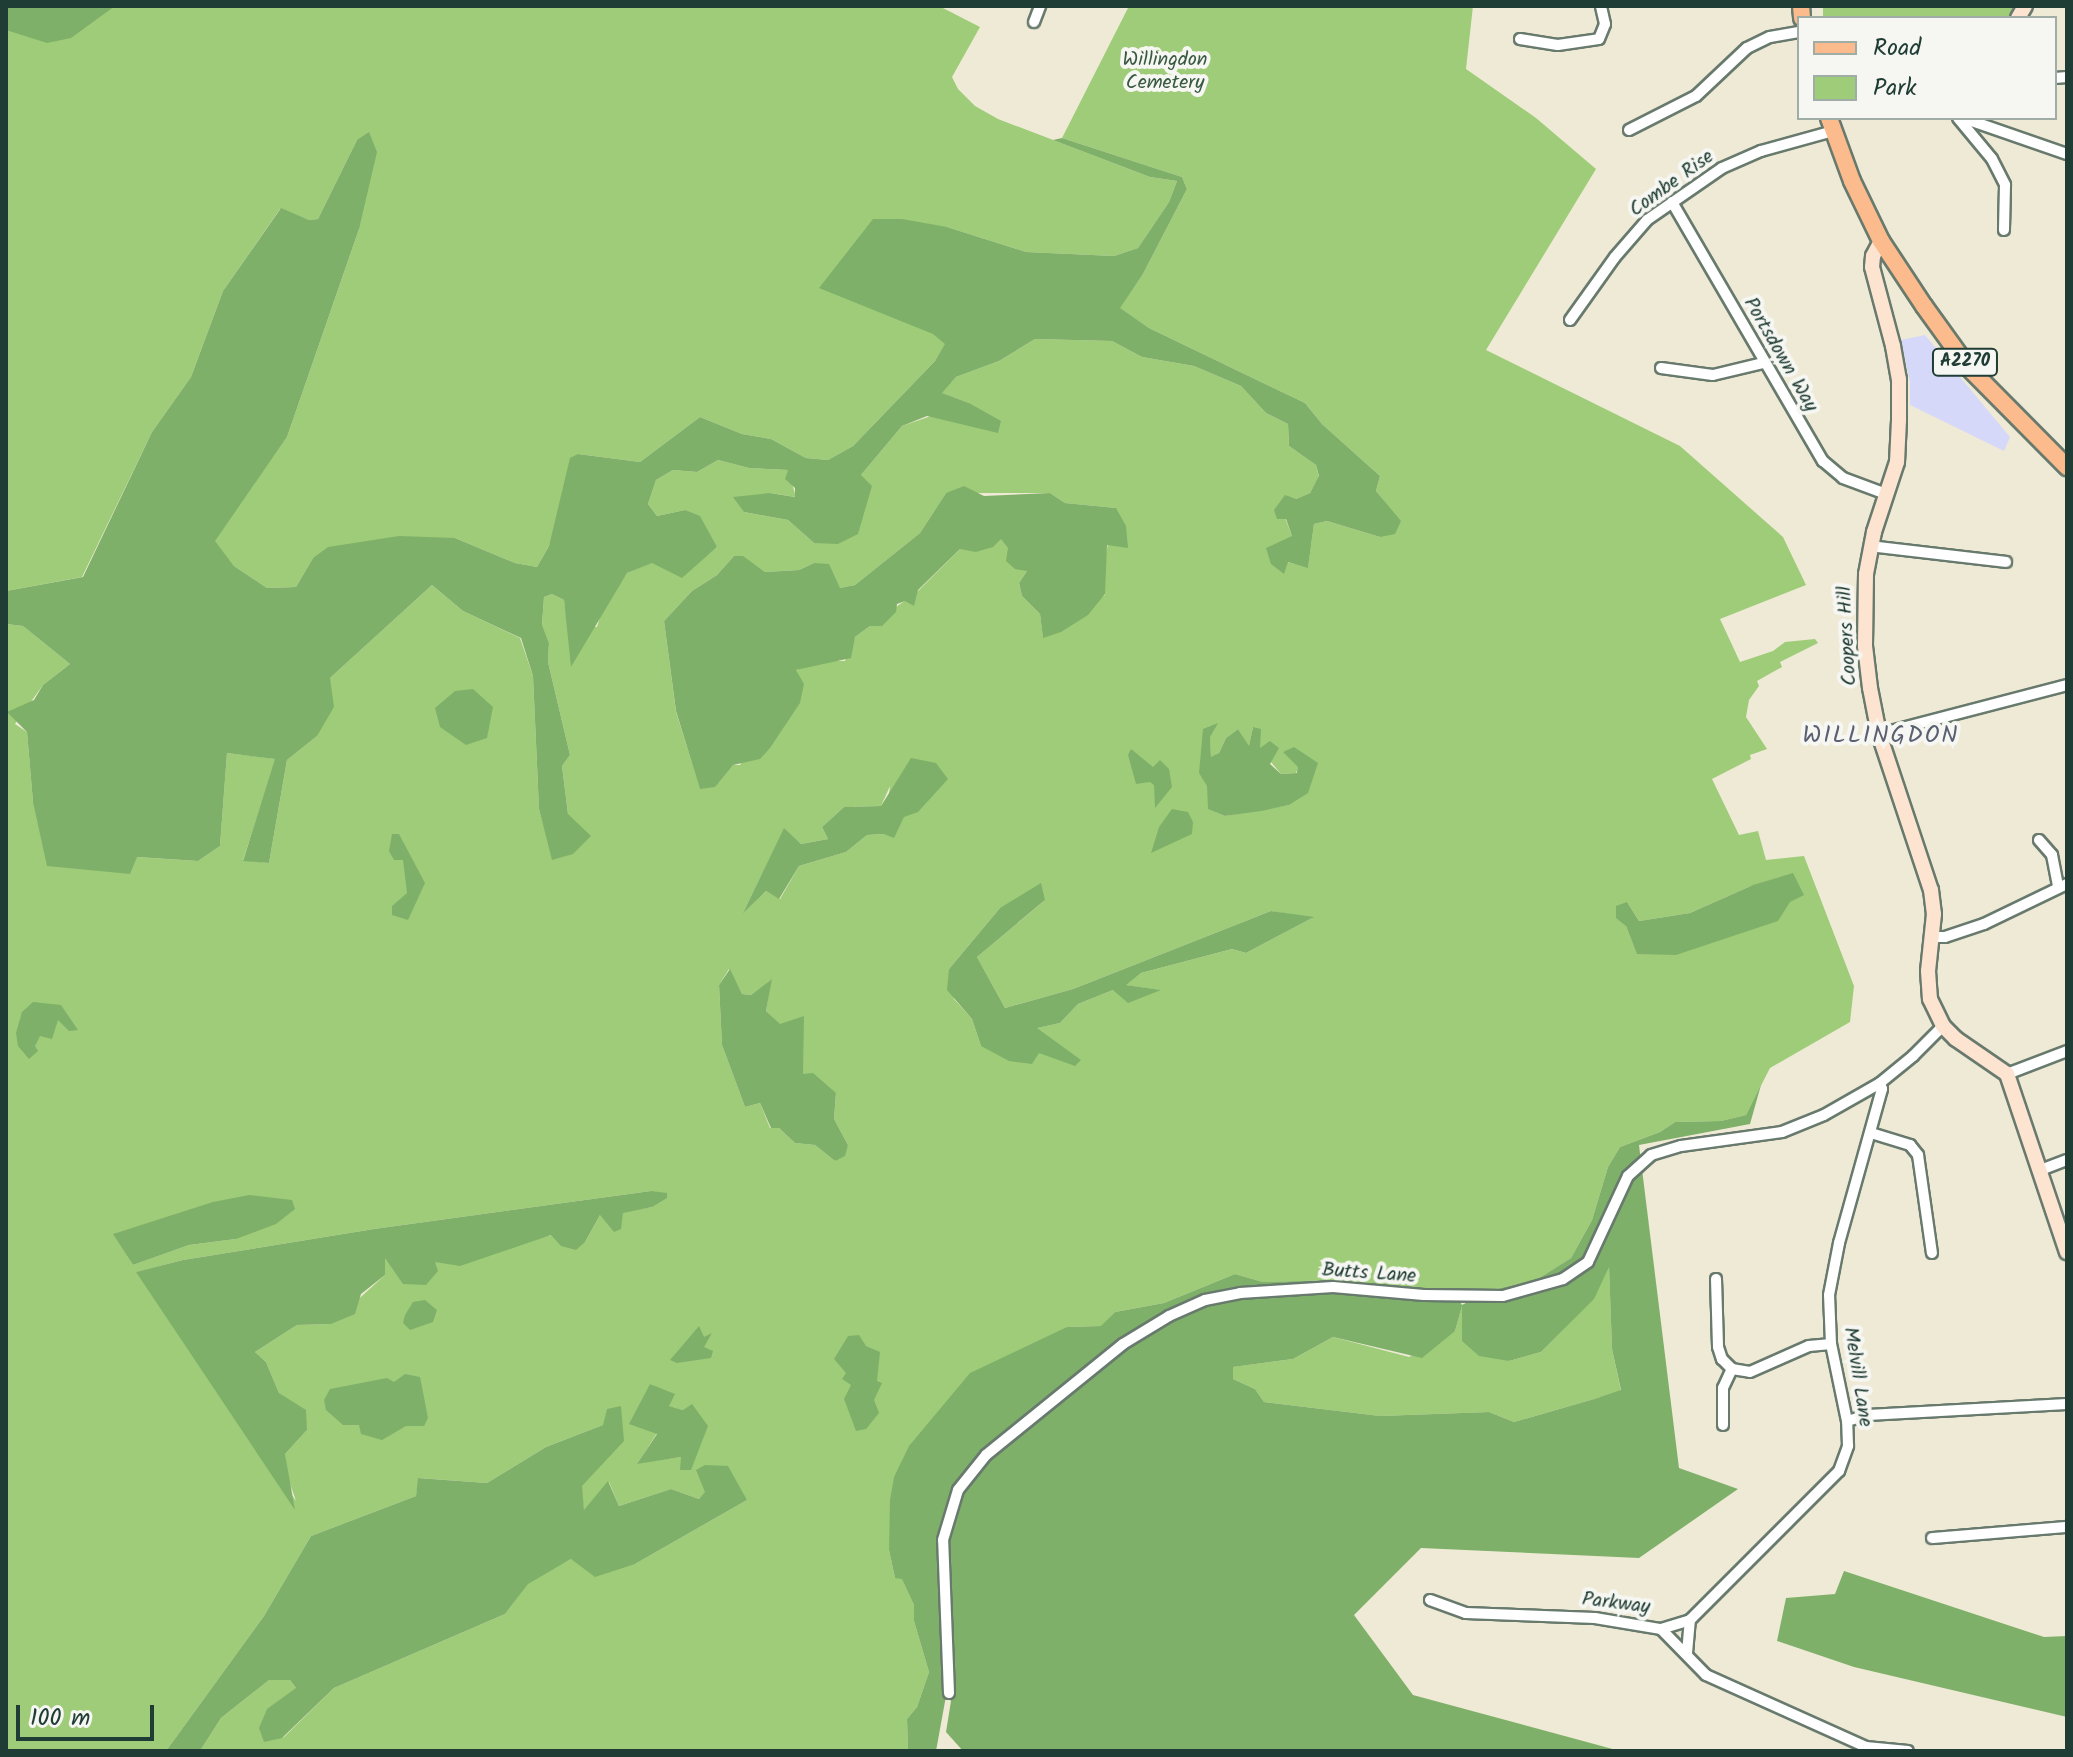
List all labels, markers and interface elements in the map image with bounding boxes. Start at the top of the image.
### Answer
legend [1797,16,2057,120]
text: Road [1873,29,1921,68]
park label: Willingdon Cemetery [1123,49,1207,96]
text: Park [1873,69,1917,108]
street label: Combe Rise [1625,145,1719,223]
street label: Portsdown Way [1738,293,1822,417]
road number: A2270 [1931,348,1999,376]
street label: Coopers Hill [1833,586,1863,686]
district label: WILLINGDON [1802,722,1960,750]
street label: Butts Lane [1321,1259,1417,1289]
street label: Melvill Lane [1837,1325,1877,1429]
street label: Parkway [1581,1588,1651,1620]
scale bar [20,1689,158,1739]
text: 100 m [30,1699,90,1738]

